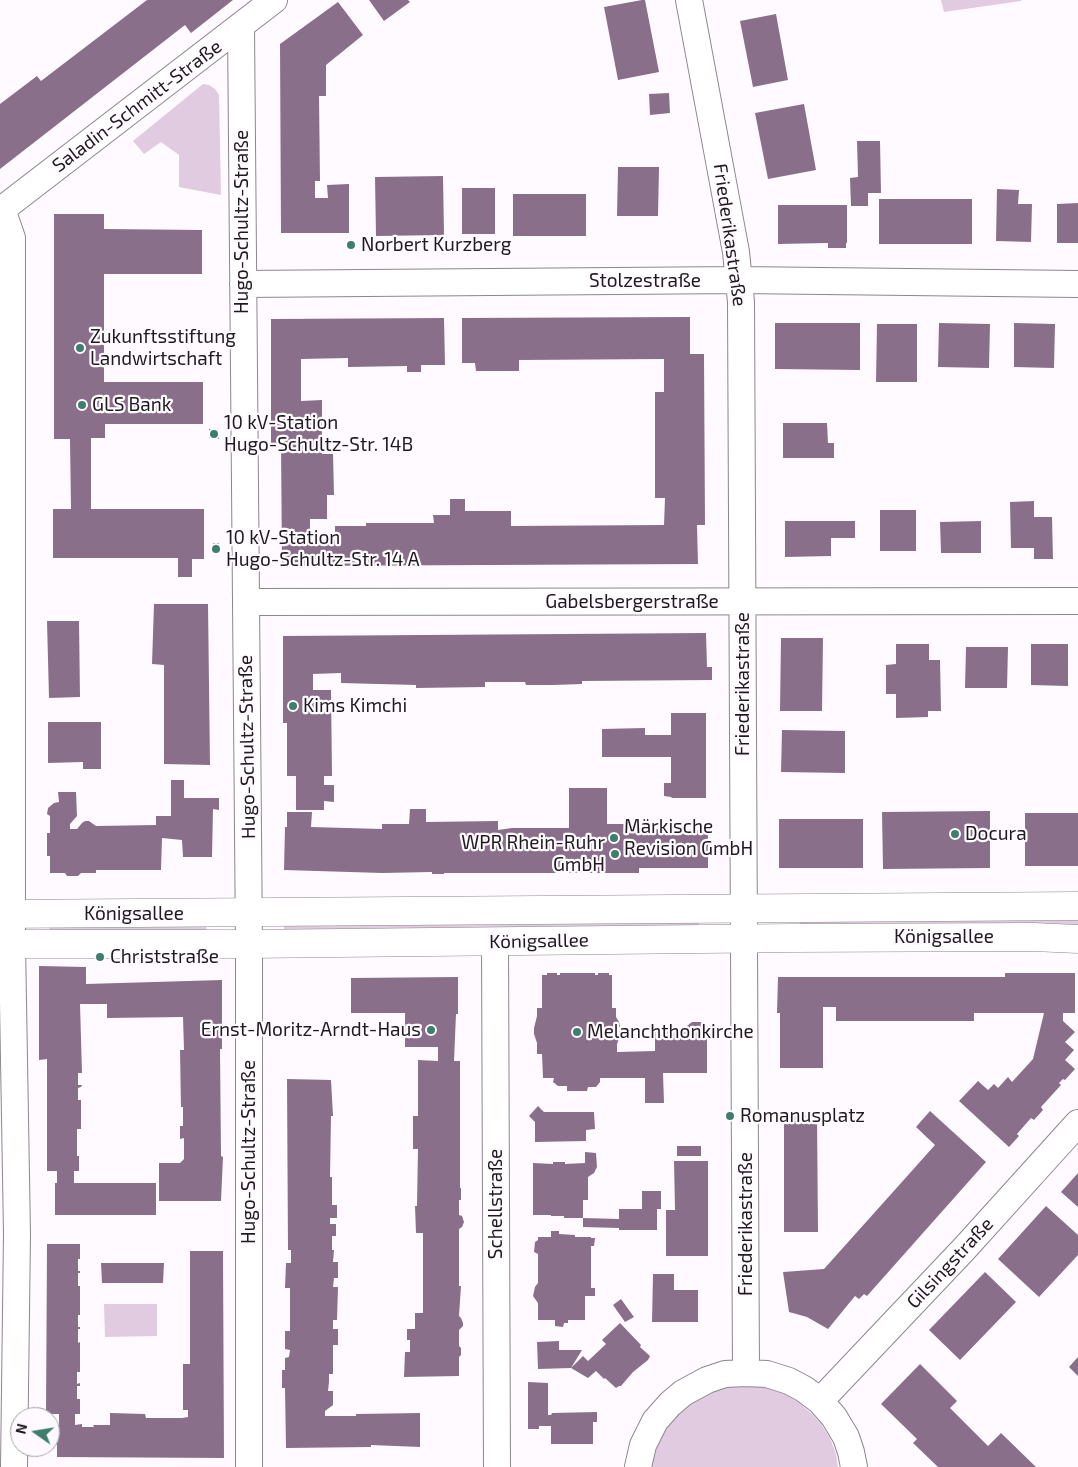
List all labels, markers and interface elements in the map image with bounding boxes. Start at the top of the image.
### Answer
street label: Saladin-Schmitt-Straße [48,35,226,177]
street label: Hugo-Schultz-Straße [231,130,253,314]
street label: Friederikastraße [709,162,751,308]
place label: Norbert Kurzberg [361,234,511,256]
marker: Norbert Kurzberg [345,239,357,251]
street label: Stolzestraße [589,270,701,292]
place label: Zukunftsstiftung Landwirtschaft [90,326,236,370]
marker: Zukunftsstiftung Landwirtschaft [74,342,86,354]
place label: GLS Bank [92,394,172,416]
marker: GLS Bank [76,399,88,411]
place label: 10 kV-Station Hugo-Schultz-Str. 14B [224,412,413,456]
marker: 10 kV-Station Hugo-Schultz-Str. 14B [208,428,220,440]
place label: 10 kV-Station Hugo-Schultz-Str. 14 A [226,527,420,571]
marker: 10 kV-Station Hugo-Schultz-Str. 14 A [210,543,222,555]
street label: Gabelsbergerstraße [545,591,719,613]
street label: Friederikastraße [732,612,754,756]
street label: Hugo-Schultz-Straße [234,655,260,839]
place label: Kims Kimchi [303,695,407,717]
marker: Kims Kimchi [287,700,299,712]
place label: Märkische Revision GmbH [624,816,753,860]
place label: Docura [965,823,1027,845]
marker: Docura [949,828,961,840]
place label: WPR Rhein-Ruhr GmbH [461,832,605,876]
marker: Märkische Revision GmbH [608,832,620,844]
marker: WPR Rhein-Ruhr GmbH [609,848,621,860]
street label: Königsallee [84,903,184,925]
street label: Königsallee [894,926,994,948]
street label: Königsallee [489,929,589,953]
place label: Christstraße [110,946,219,968]
marker: Christstraße [94,951,106,963]
place label: Ernst-Moritz-Arndt-Haus [201,1019,421,1041]
place label: Melanchthonkirche [587,1021,754,1043]
marker: Ernst-Moritz-Arndt-Haus [425,1024,437,1036]
marker: Melanchthonkirche [571,1026,583,1038]
street label: Hugo-Schultz-Straße [238,1060,260,1244]
place label: Romanusplatz [740,1105,865,1127]
marker: Romanusplatz [724,1110,736,1122]
street label: Schellstraße [485,1149,507,1259]
street label: Friederikastraße [735,1152,757,1296]
street label: Gilsingstraße [902,1213,998,1313]
north arrow [10,1407,60,1457]
text: N [11,1422,30,1436]

